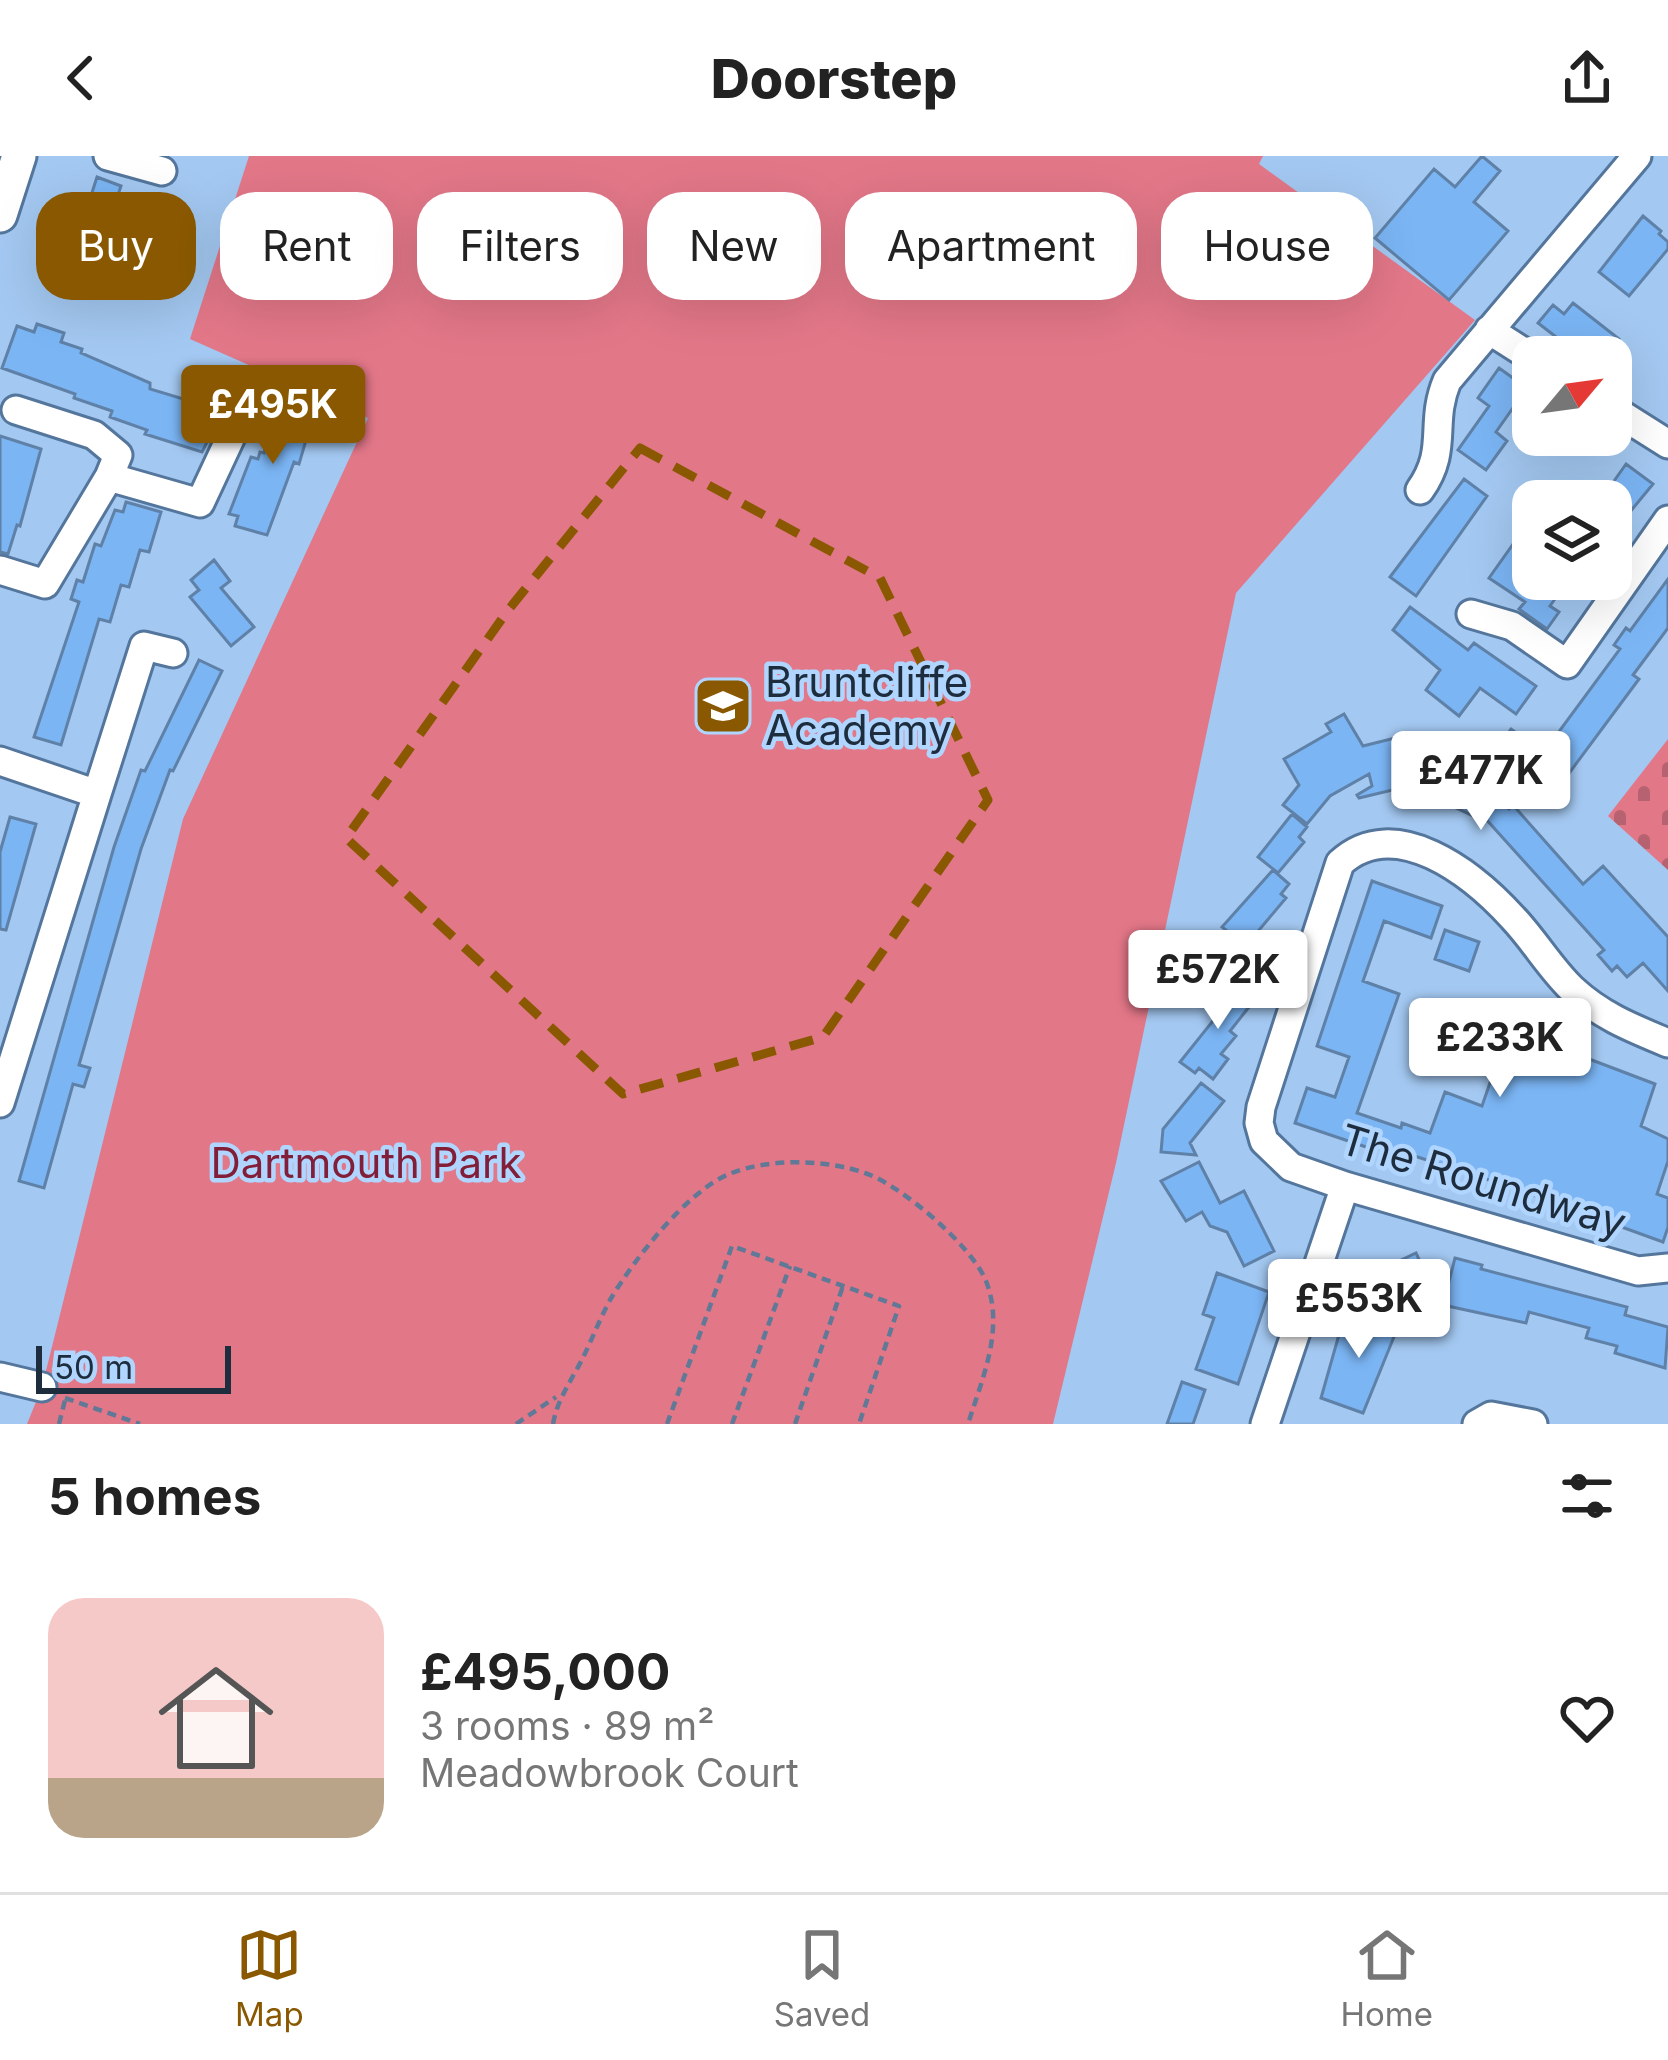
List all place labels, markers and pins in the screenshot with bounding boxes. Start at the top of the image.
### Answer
pin: £495K [189,365,357,467]
place label: Bruntcliffe Academy [765,656,968,755]
school or university icon: Bruntcliffe Academy [692,675,754,737]
pin: £477K [1397,731,1565,833]
pin: £572K [1134,930,1302,1032]
pin: £233K [1416,998,1584,1100]
pin: £553K [1275,1259,1443,1361]

